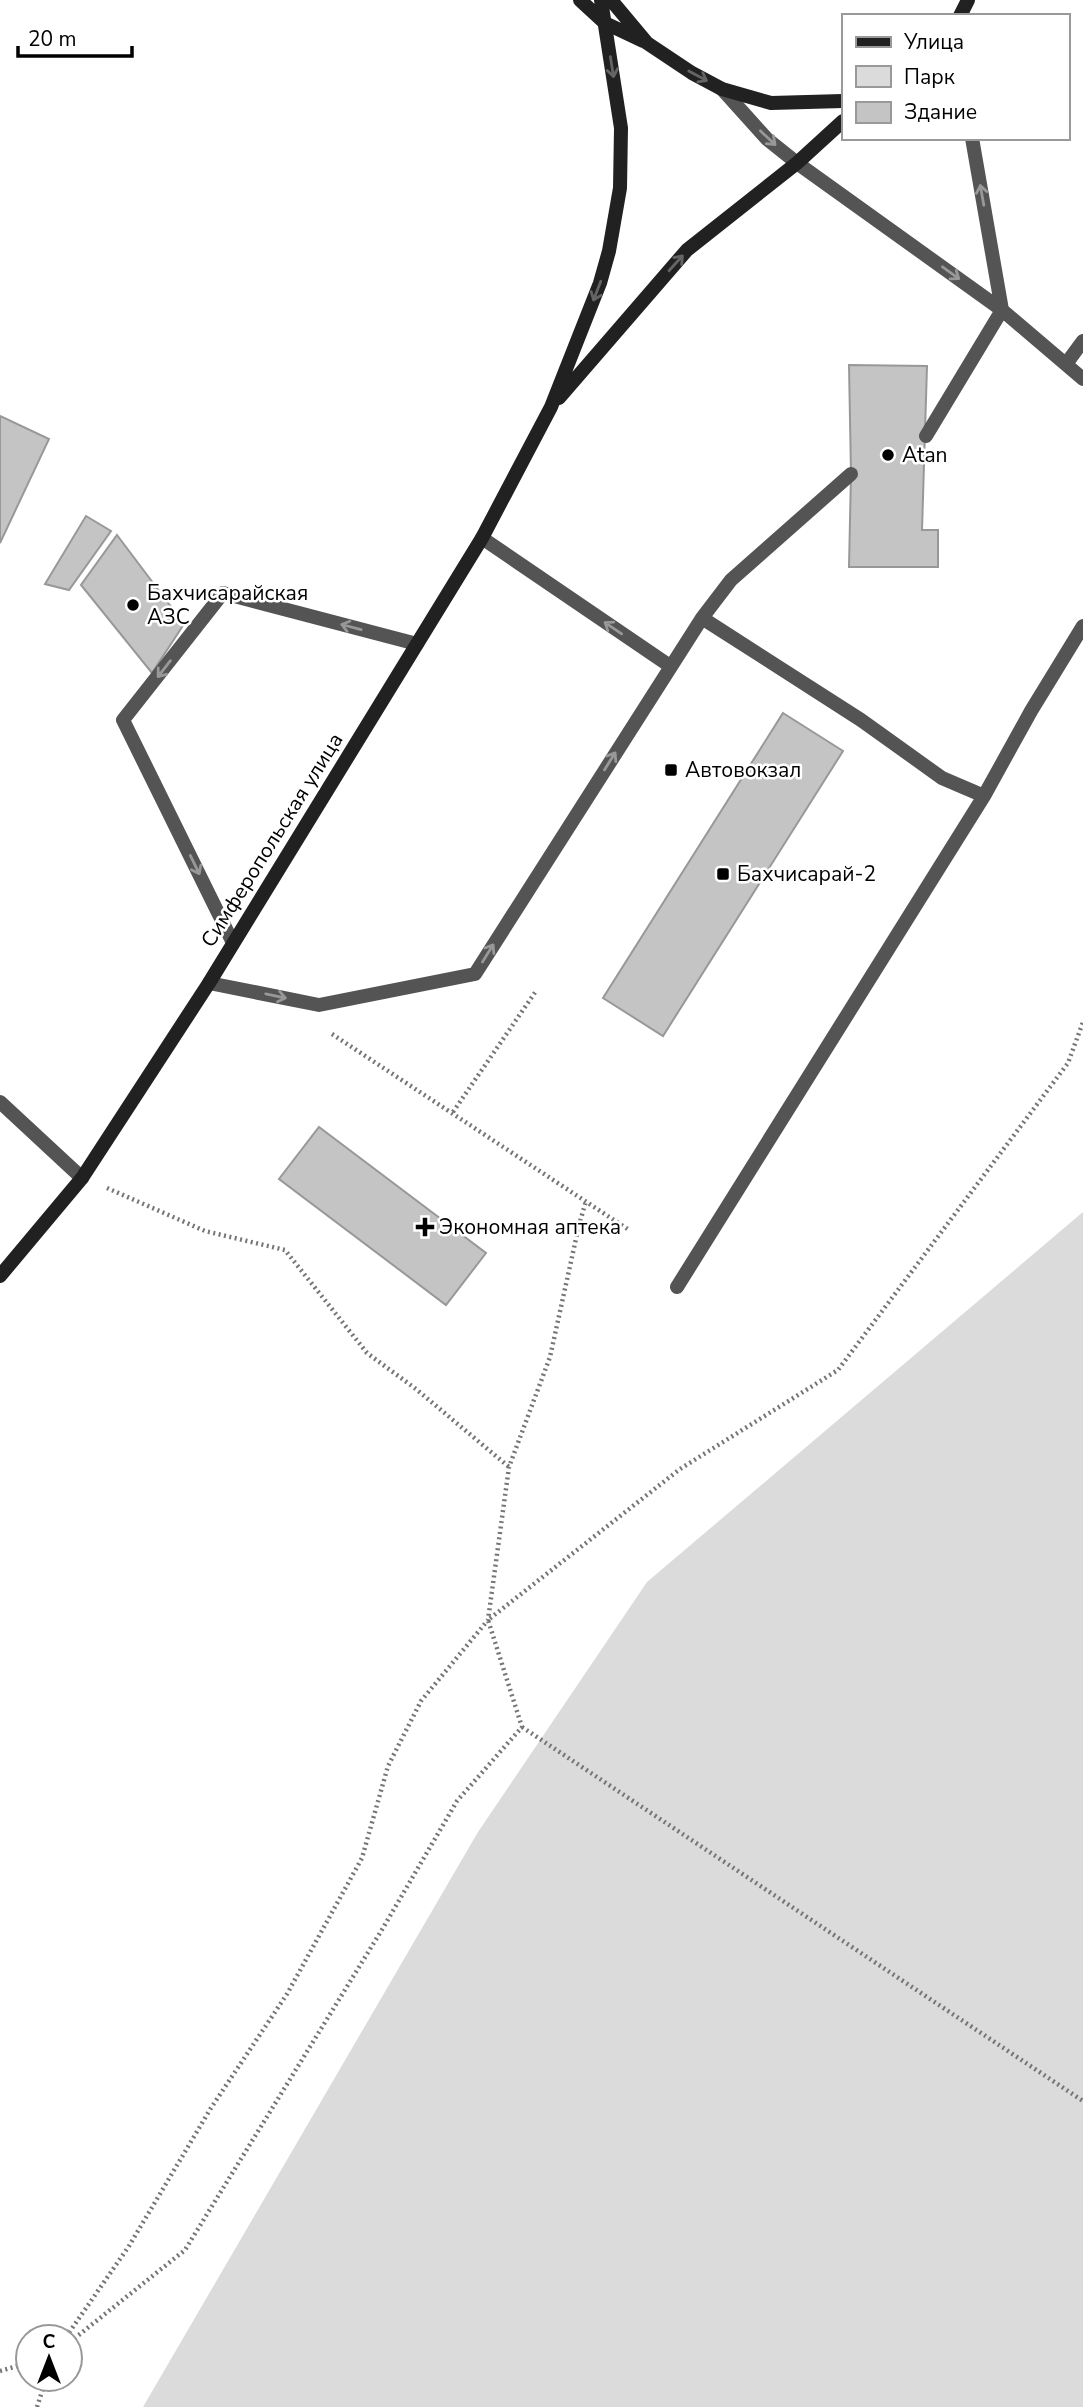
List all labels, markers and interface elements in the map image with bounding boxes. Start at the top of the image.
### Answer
scale bar [18,14,131,58]
legend [842,14,1069,140]
text: 20 m [28,25,77,53]
text: Улица [903,28,964,56]
one-way arrow [605,56,618,78]
text: Парк [904,63,956,91]
one-way arrow [687,70,708,83]
text: Здание [904,98,977,126]
one-way arrow [760,130,777,147]
one-way arrow [975,184,988,207]
one-way arrow [668,254,684,272]
one-way arrow [941,266,960,281]
one-way arrow [590,280,602,302]
place label: Atan [902,441,947,469]
marker: Atan [880,447,896,463]
place label: Бахчисарайская АЗС [147,579,308,631]
marker: Бахчисарайская АЗС [125,597,141,613]
one-way arrow [340,620,363,633]
one-way arrow [604,621,623,635]
one-way arrow [156,659,172,677]
street label: Симферопольская улица [195,728,349,952]
one-way arrow [602,752,617,771]
place label: Автовокзал [685,756,801,784]
marker: Автовокзал [663,762,679,778]
one-way arrow [189,854,202,875]
place label: Бахчисарай-2 [737,860,876,888]
marker: Бахчисарай-2 [715,866,731,882]
one-way arrow [480,944,495,963]
one-way arrow [264,989,287,1003]
place label: Экономная аптека [439,1213,621,1241]
marker: Экономная аптека [417,1219,433,1235]
north arrow [14,2323,84,2393]
text: С [43,2329,56,2355]

